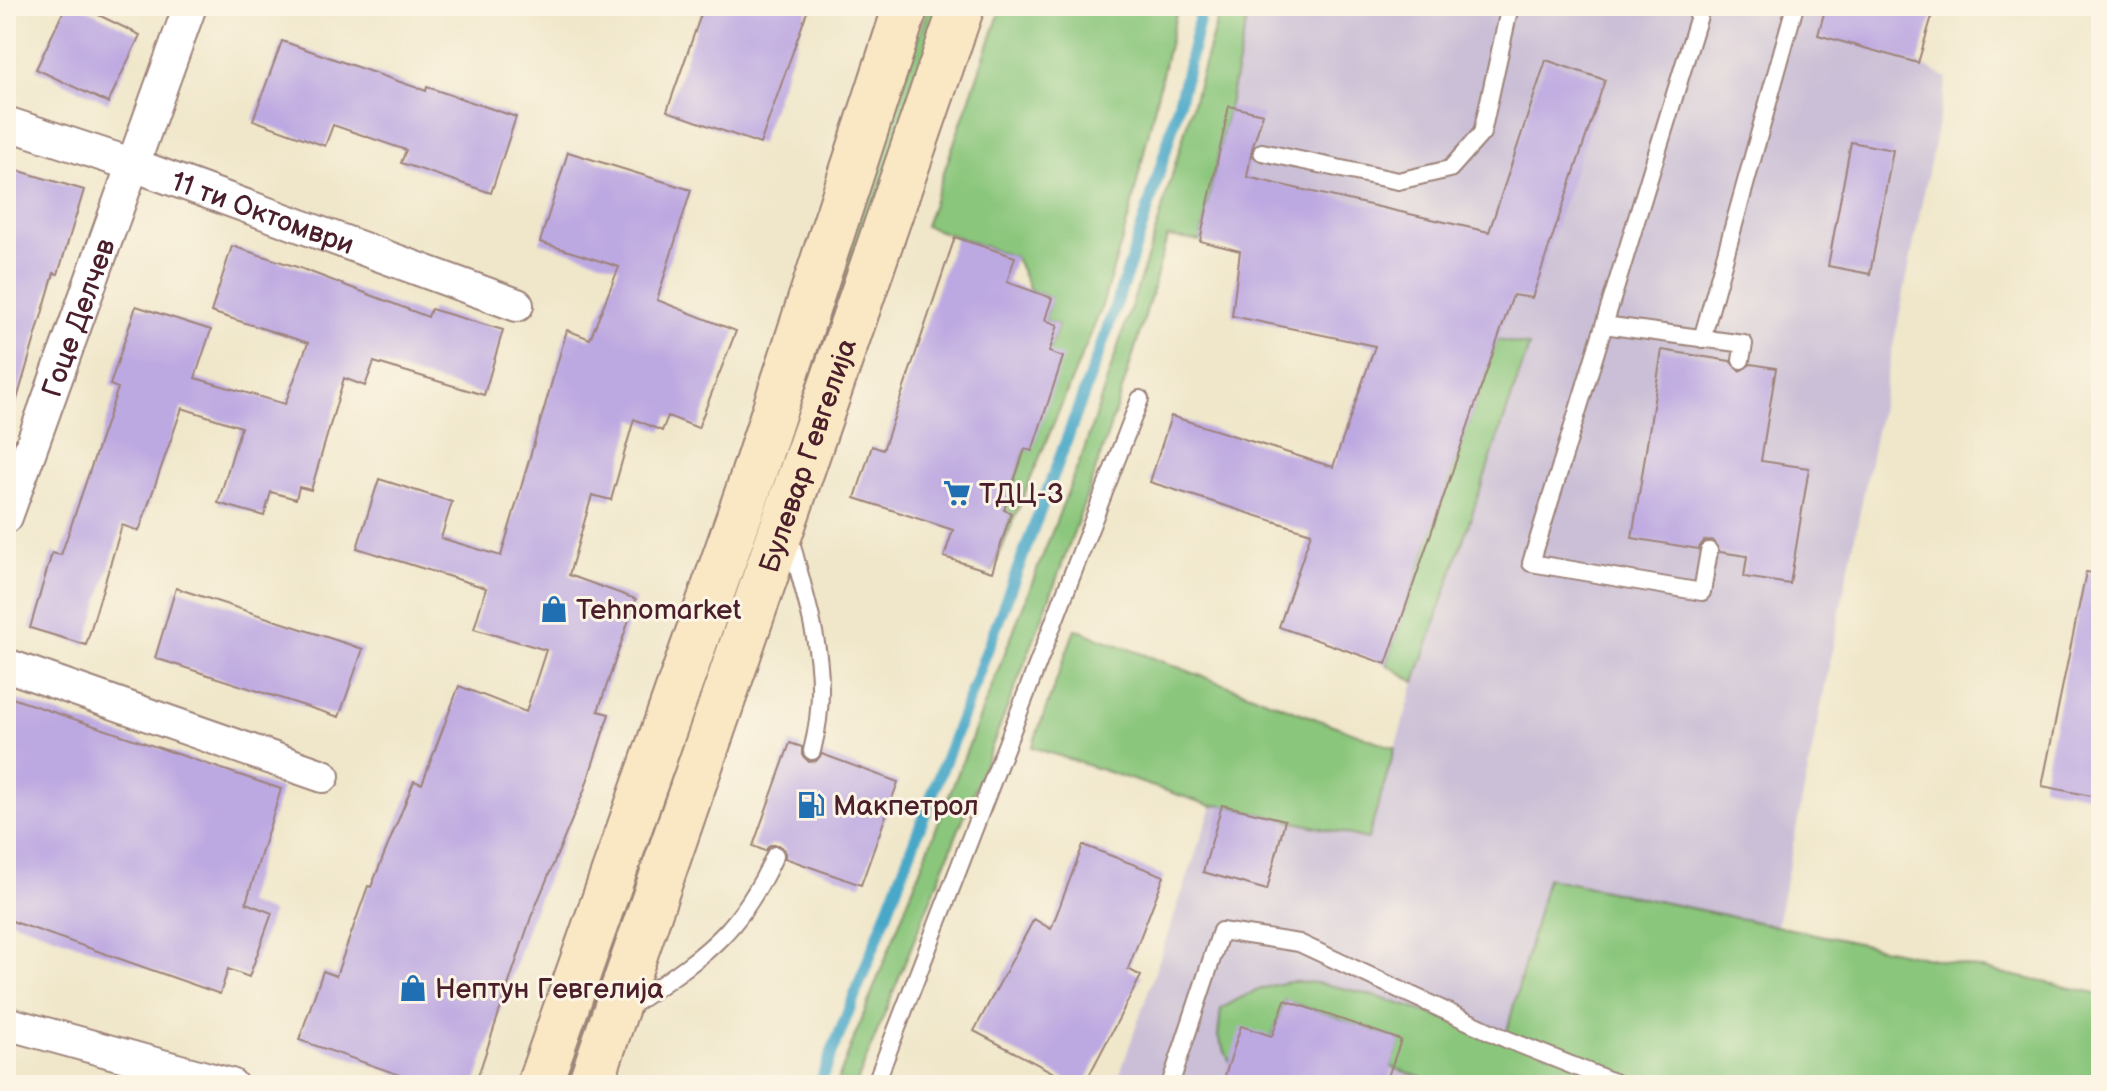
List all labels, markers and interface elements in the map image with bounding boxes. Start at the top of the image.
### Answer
street label: 11 ти Октомври [167,165,358,262]
street label: Гоце Делчев [36,234,123,402]
street label: Булевар Гевгелија [753,334,864,577]
supermarket icon: ТДЦ-3 [942,478,972,508]
place label: ТДЦ-3 [979,478,1064,511]
shop icon: Tehnomarket [539,594,569,624]
place label: Tehnomarket [576,594,742,627]
fuel station icon: Макпетрол [796,790,826,820]
place label: Макпетрол [833,790,979,823]
shop icon: Нептун Гевгелија [398,973,428,1003]
place label: Нептун Гевгелија [435,973,664,1006]

